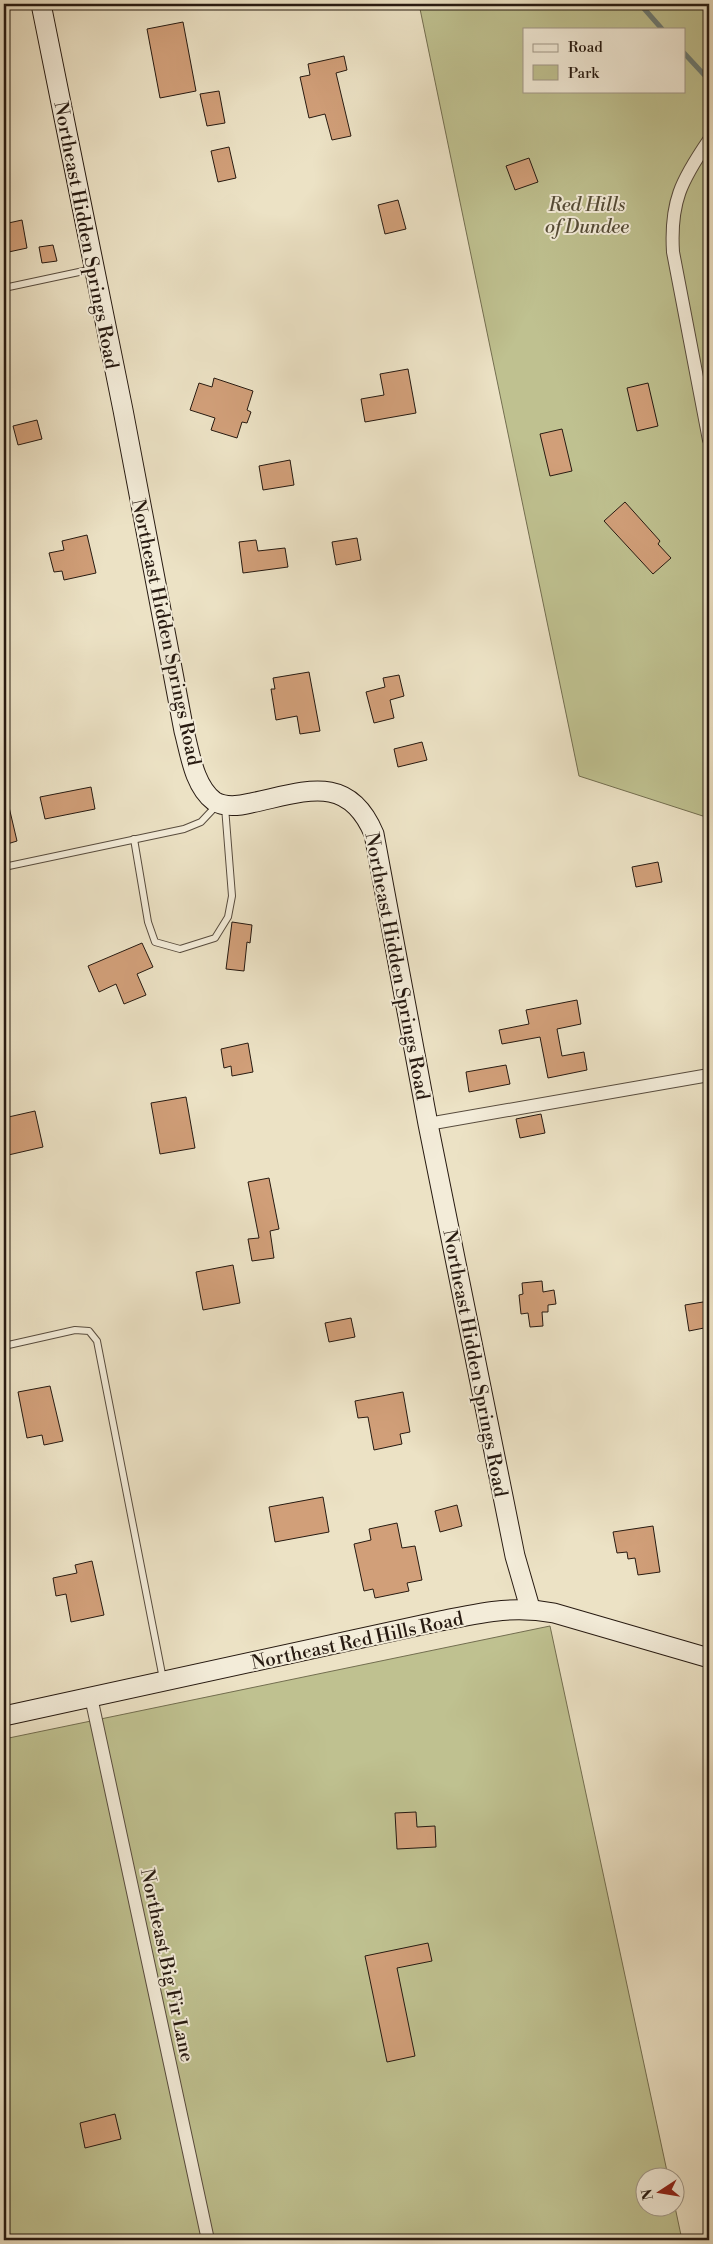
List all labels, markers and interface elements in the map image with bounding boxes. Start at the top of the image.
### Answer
legend [523,28,686,92]
text: Road [568,38,603,57]
text: Park [568,64,600,83]
street label: Northeast Hidden Springs Road [48,99,124,371]
park label: Red Hills of Dundee [545,193,629,239]
street label: Northeast Hidden Springs Road [126,497,206,768]
street label: Northeast Hidden Springs Road [359,830,435,1102]
street label: Northeast Hidden Springs Road [437,1227,513,1499]
street label: Northeast Red Hills Road [249,1607,466,1675]
street label: Northeast Big Fir Lane [135,1866,199,2064]
north arrow [636,2166,686,2216]
text: N [638,2187,658,2202]

